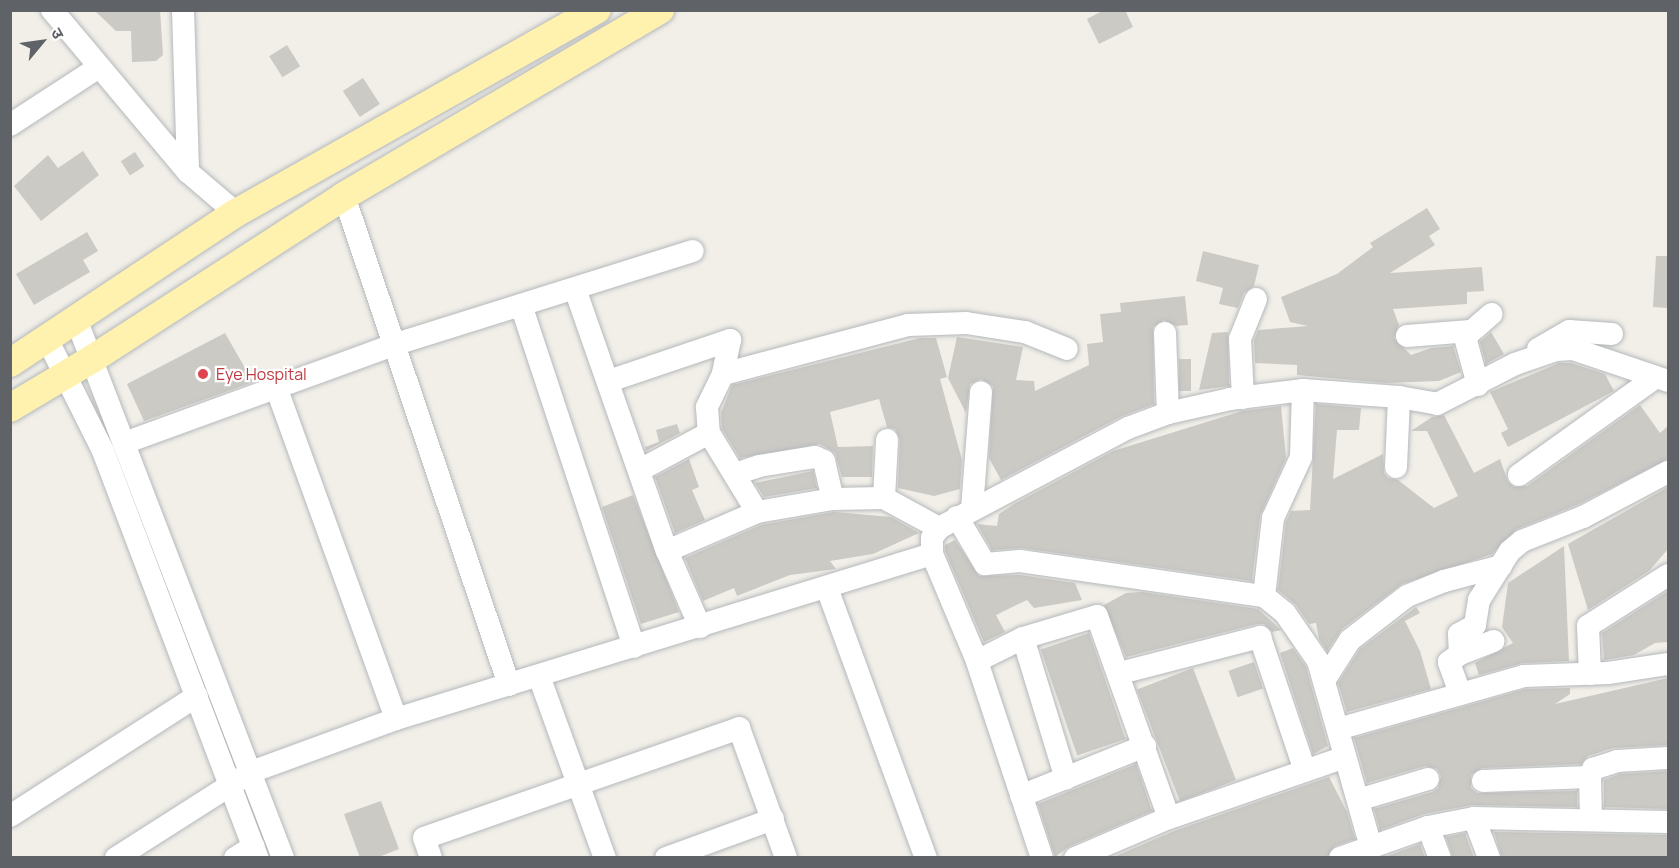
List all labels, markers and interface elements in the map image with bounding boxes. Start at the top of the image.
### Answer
north arrow [12,12,72,72]
text: उ [46,24,70,43]
place label: Eye Hospital [216,364,307,384]
marker: Eye Hospital [194,365,212,383]

